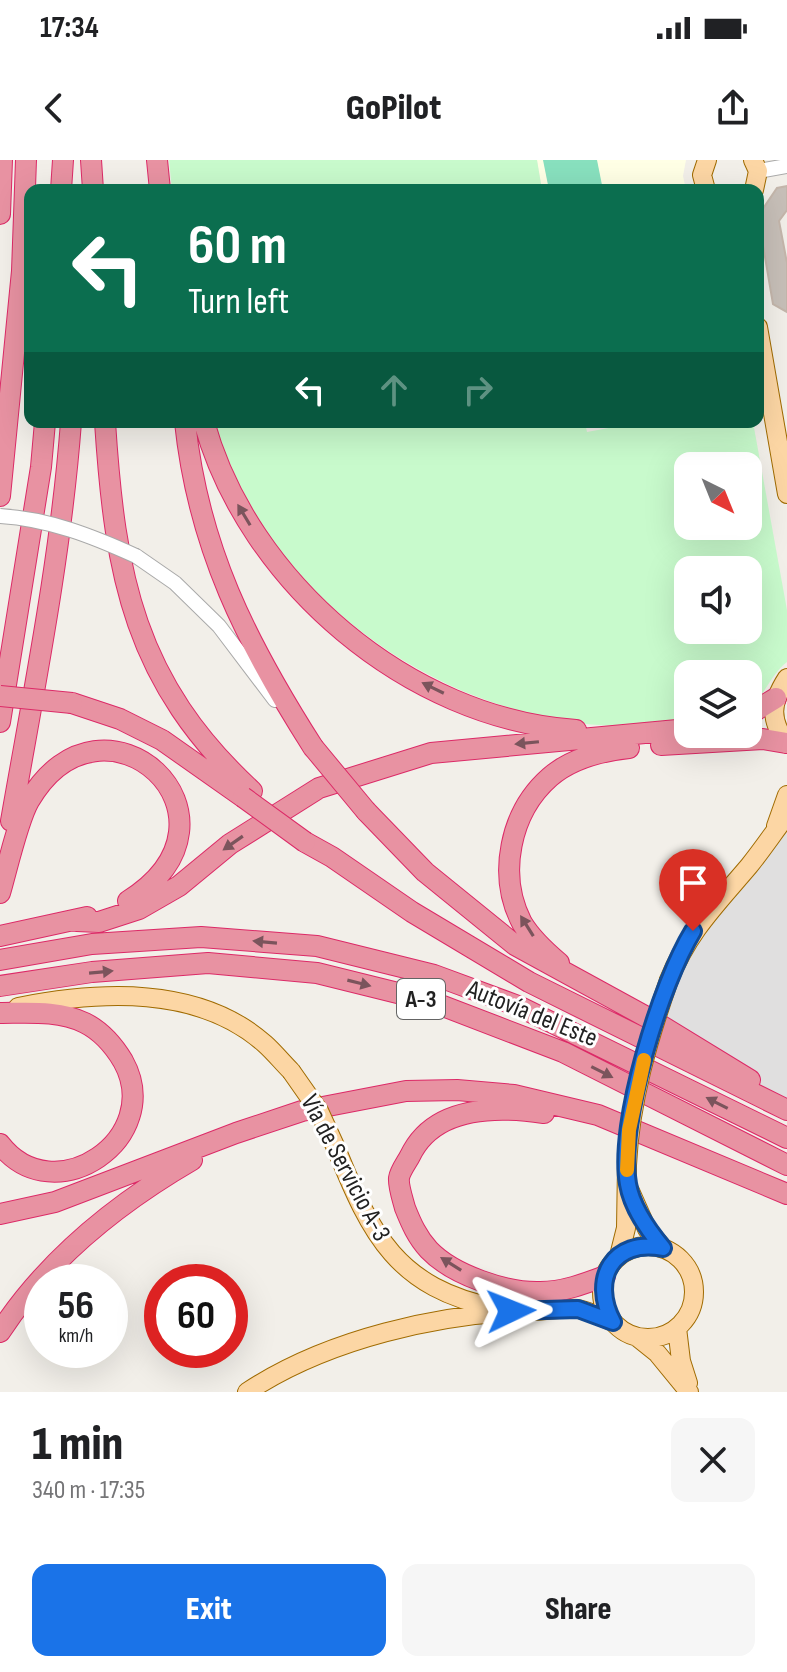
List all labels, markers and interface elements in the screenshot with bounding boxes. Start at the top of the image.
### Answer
text: 17:34 [40,10,99,46]
icon: back [32,86,76,130]
icon: share [711,86,755,130]
text: GoPilot [346,87,441,130]
text: 60 m [188,213,287,280]
icon: left [56,216,160,320]
text: Turn left [188,281,289,324]
icon: left [288,368,332,412]
icon: ahead [372,368,416,412]
icon: right [456,368,500,412]
north arrow [674,452,762,540]
map controls [674,452,762,748]
one-way arrow [238,504,252,526]
button: sound [674,556,762,644]
button: layers [674,660,762,748]
one-way arrow [422,681,445,695]
one-way arrow [514,736,539,749]
one-way arrow [222,835,243,850]
pin [659,849,727,931]
icon: arrive [671,861,715,905]
one-way arrow [520,915,534,937]
one-way arrow [252,935,277,948]
one-way arrow [89,965,114,978]
street label: Autovía del Este [461,973,602,1054]
one-way arrow [346,977,371,990]
road number: A-3 [397,979,445,1019]
one-way arrow [591,1065,614,1079]
street label: Vía de Servicio A-3 [293,1089,397,1247]
one-way arrow [706,1096,729,1109]
one-way arrow [440,1258,462,1272]
speed limit sign: 60 [144,1264,248,1368]
position arrow [469,1269,553,1353]
text: 56 [58,1282,94,1330]
text: km/h [59,1324,93,1348]
text: 1 min [32,1416,123,1473]
button: close [671,1418,755,1502]
text: 340 m · 17:35 [32,1475,145,1506]
button: Exit [32,1564,386,1656]
button: Share [402,1564,755,1656]

